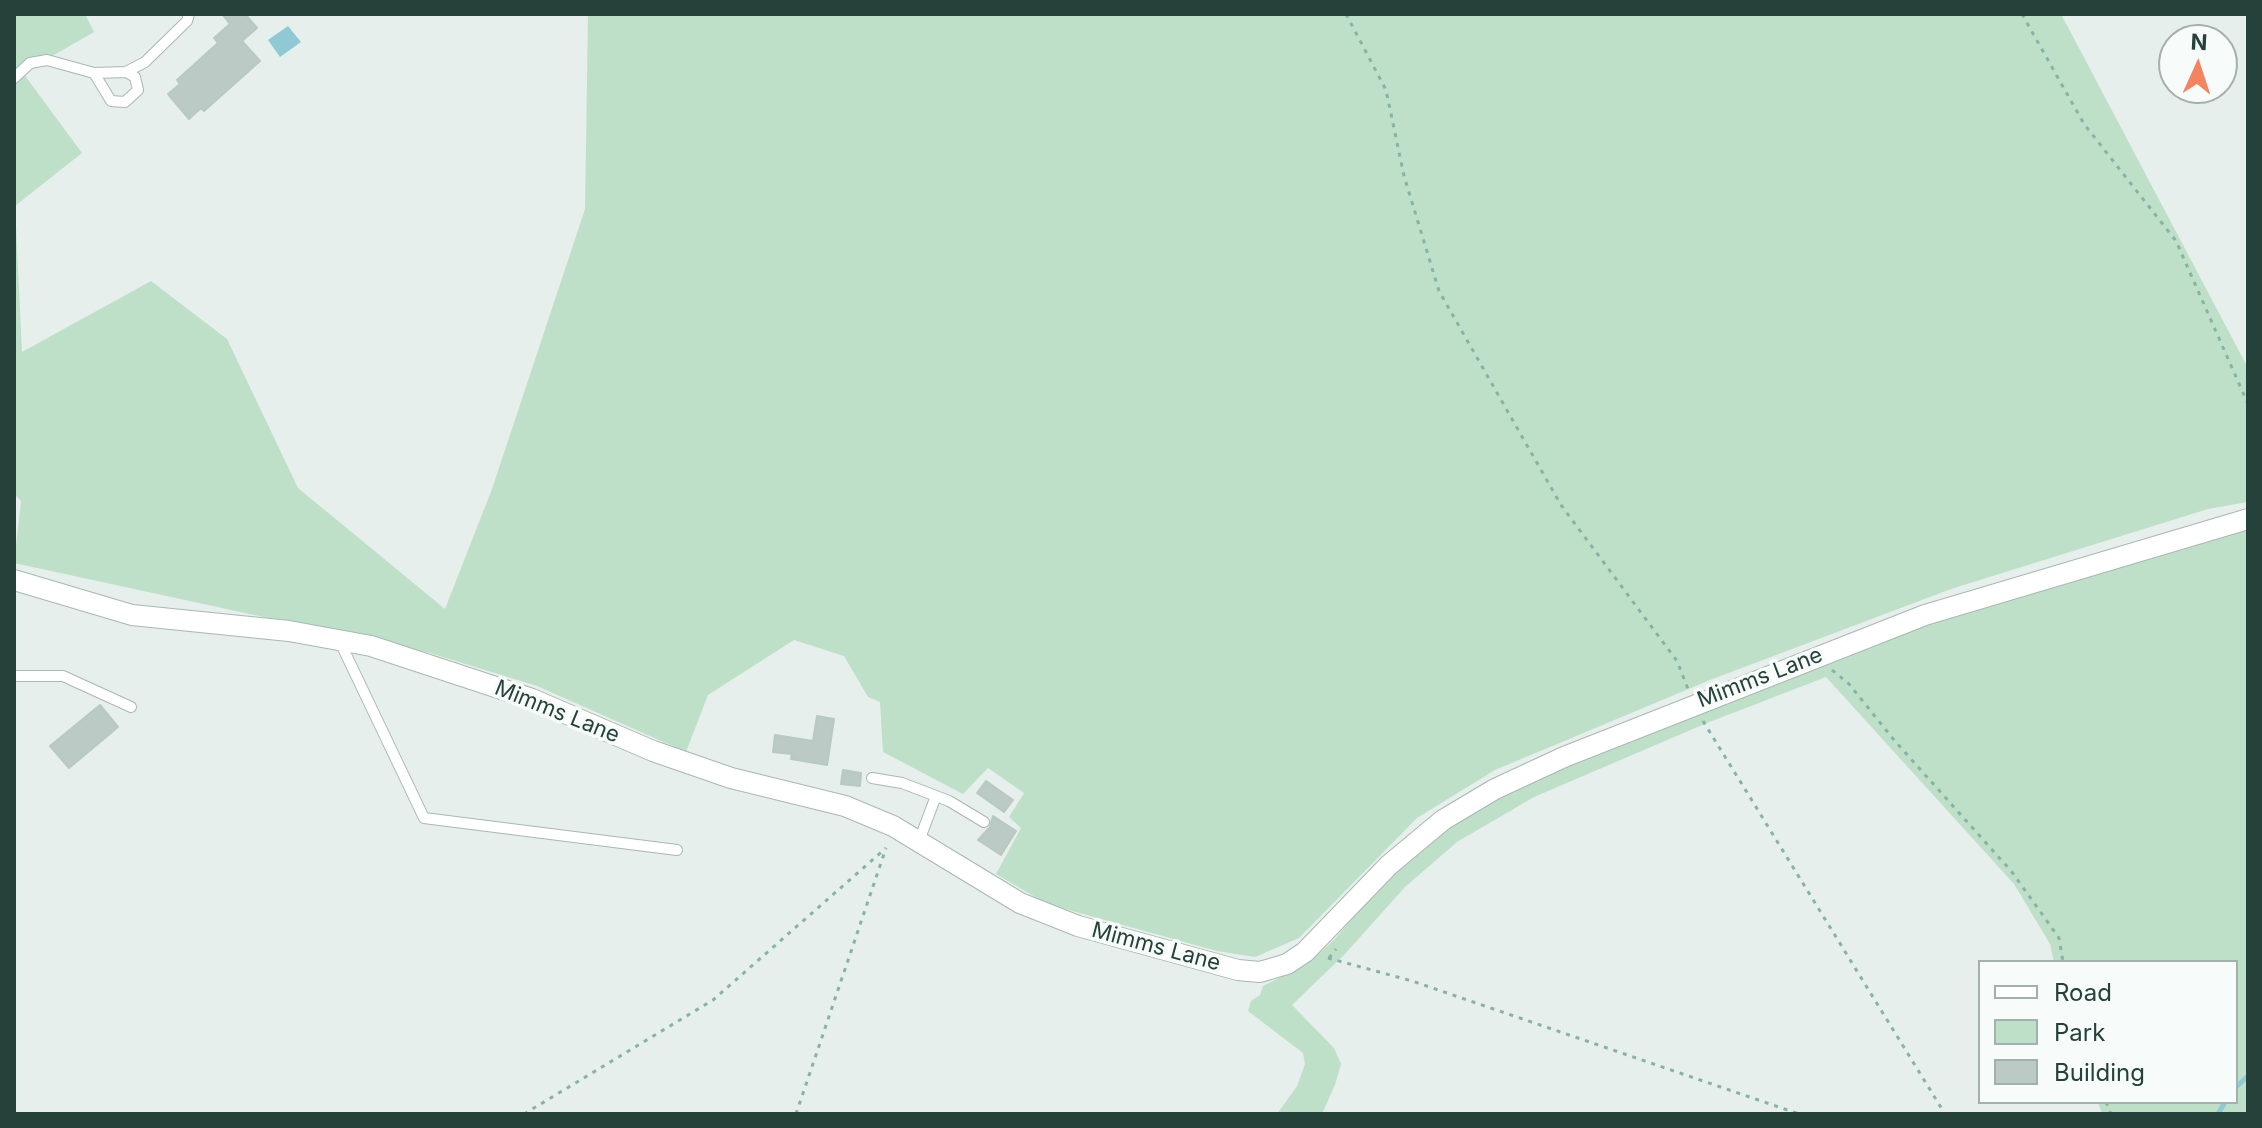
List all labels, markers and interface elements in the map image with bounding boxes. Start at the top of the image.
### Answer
north arrow [2158,24,2238,104]
text: N [2190,29,2208,55]
street label: Mimms Lane [1694,642,1826,714]
street label: Mimms Lane [491,675,623,749]
street label: Mimms Lane [1089,917,1223,977]
legend [1978,960,2238,1104]
text: Road [2054,978,2112,1007]
text: Park [2054,1018,2105,1047]
text: Building [2054,1058,2145,1087]

